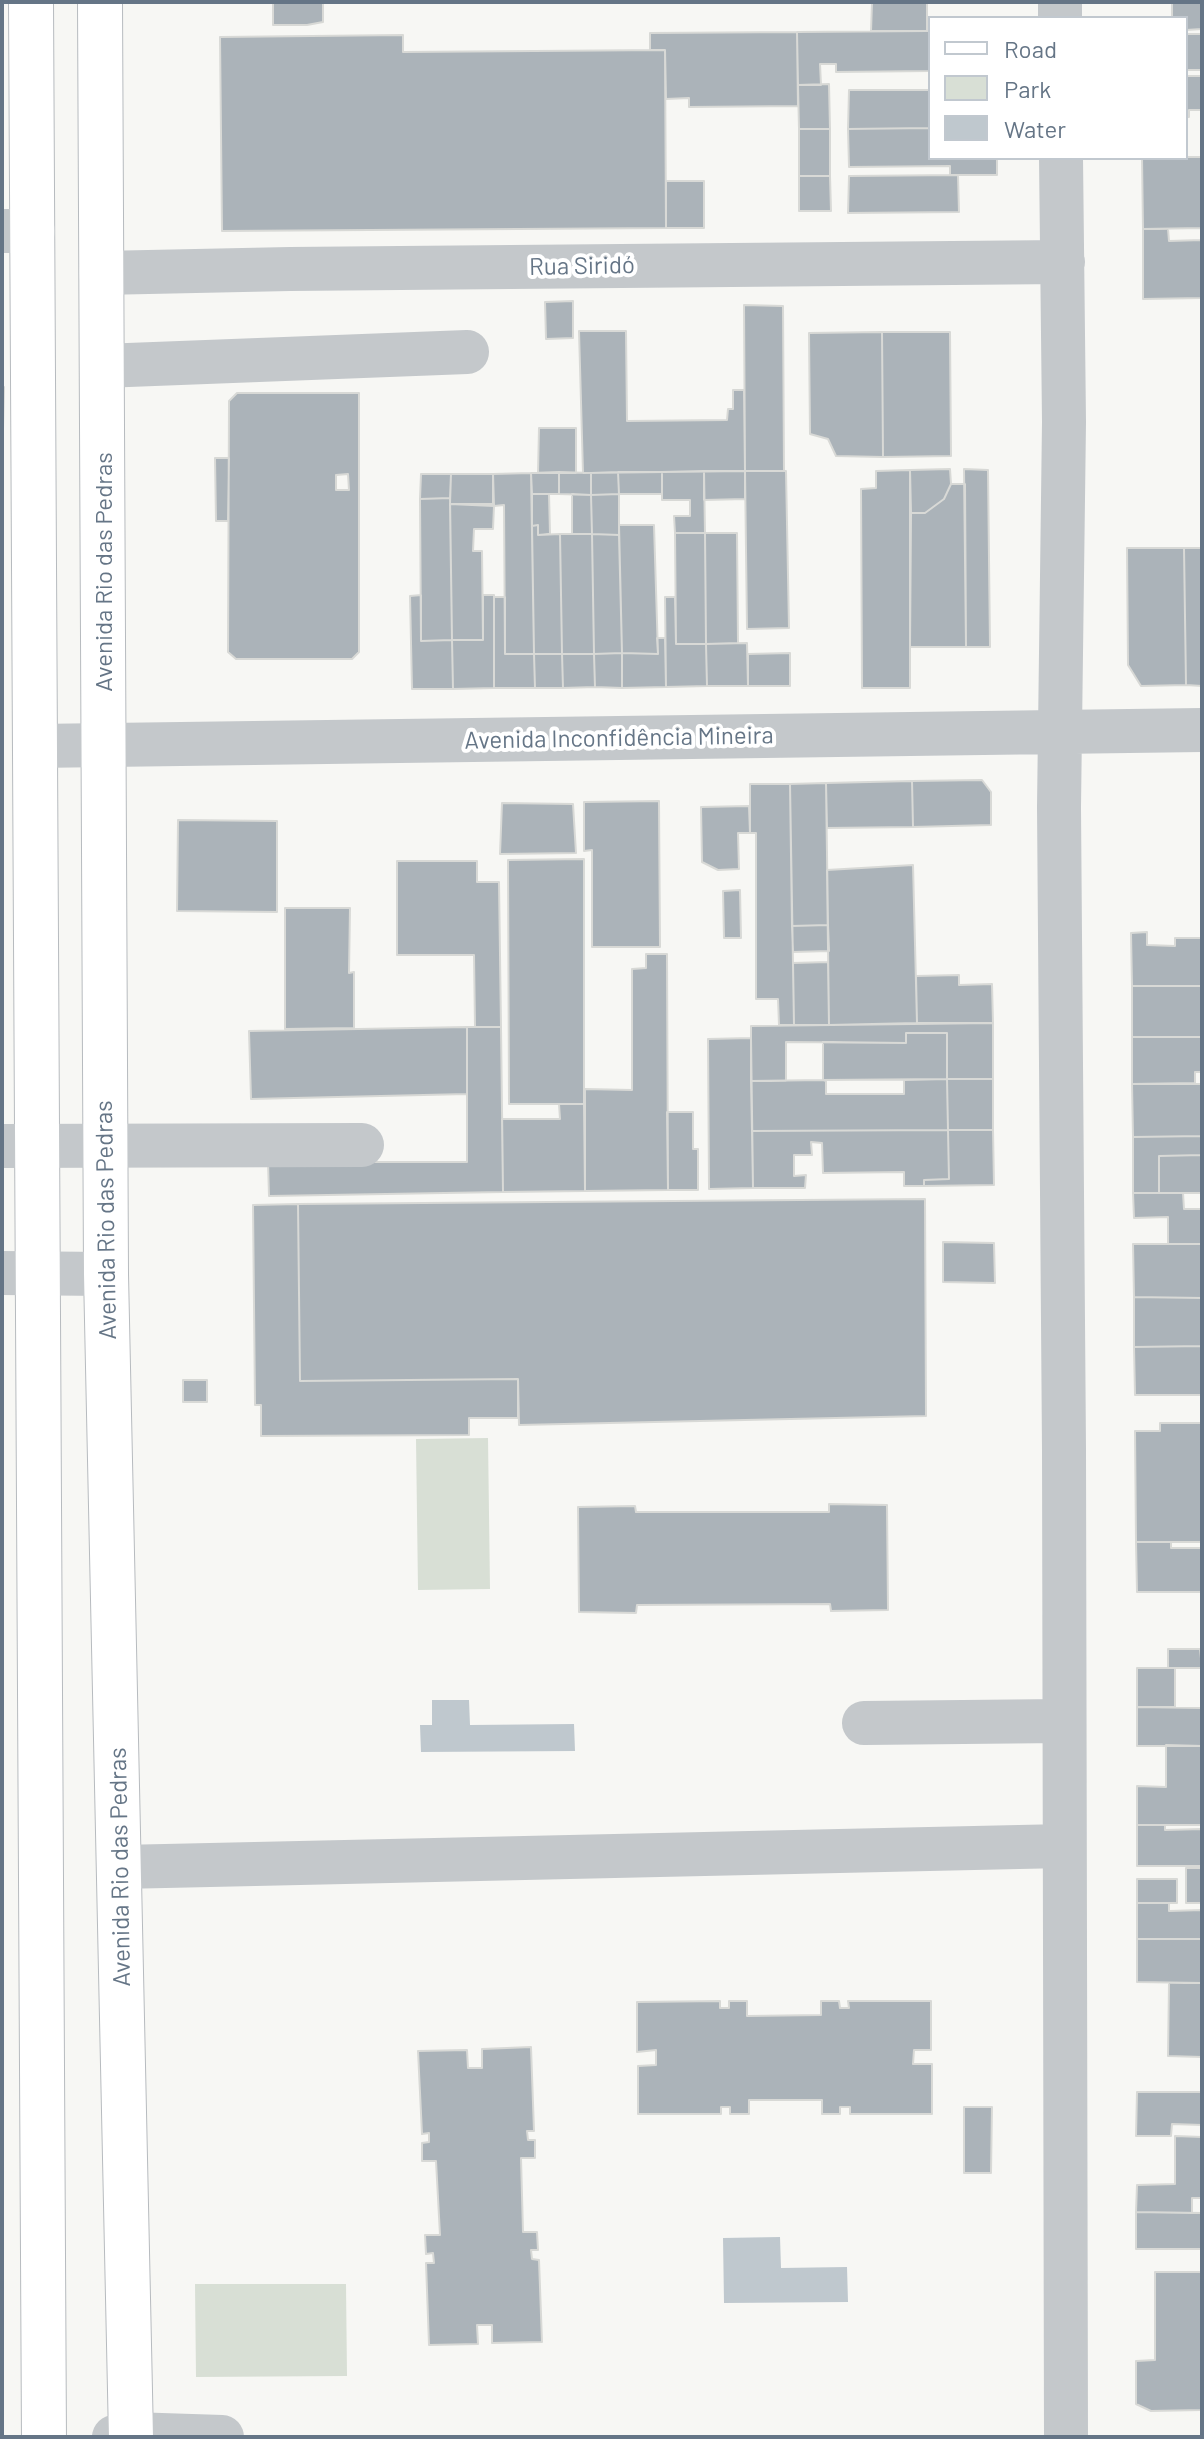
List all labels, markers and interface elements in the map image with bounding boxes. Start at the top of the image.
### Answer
legend [928,16,1188,160]
text: Road [1004,34,1057,63]
text: Park [1004,74,1051,103]
text: Water [1004,114,1066,143]
street label: Rua Siridó [529,251,635,281]
street label: Avenida Rio das Pedras [90,452,118,692]
street label: Avenida Inconfidência Mineira [464,721,774,755]
street label: Avenida Rio das Pedras [90,1100,122,1340]
street label: Avenida Rio das Pedras [104,1747,136,1987]

